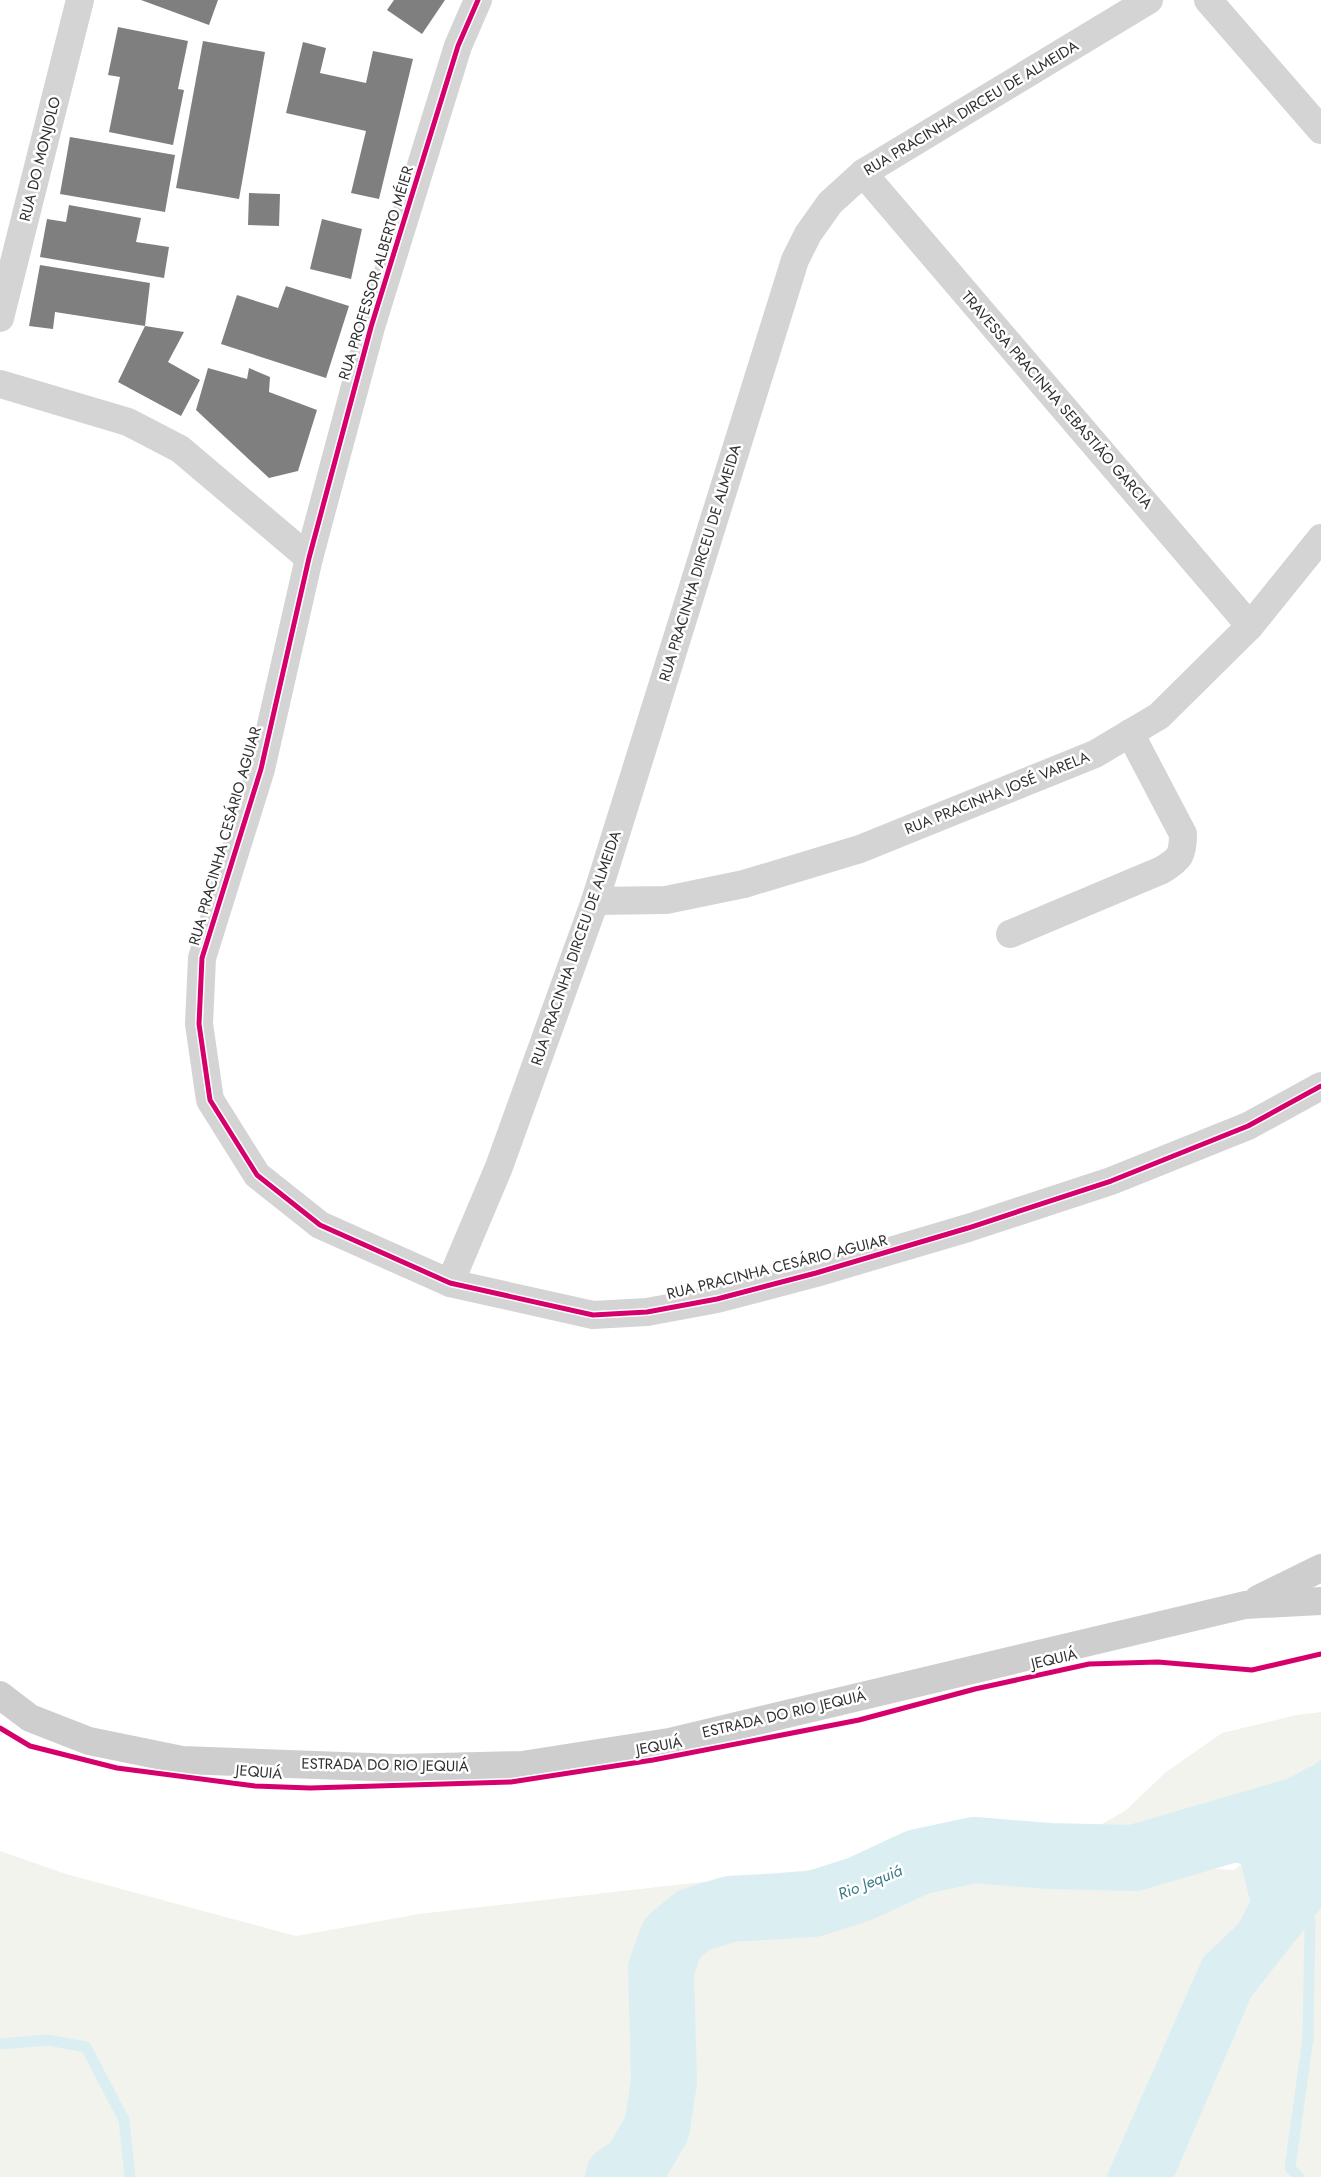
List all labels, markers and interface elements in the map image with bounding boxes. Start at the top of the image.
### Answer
street label: RUA PRACINHA DIRCEU DE ALMEIDA [859,35,1083,181]
street label: RUA DO MONJOLO [14,94,66,224]
street label: RUA PROFESSOR ALBERTO MÉIER [333,163,419,383]
street label: TRAVESSA PRACINHA SEBASTIÃO GARCIA [956,286,1158,514]
street label: RUA PRACINHA DIRCEU DE ALMEIDA [653,442,747,684]
street label: RUA PRACINHA CESÁRIO AGUIAR [183,724,267,948]
street label: RUA PRACINHA JOSÉ VARELA [901,746,1093,840]
street label: RUA PRACINHA DIRCEU DE ALMEIDA [525,828,627,1068]
street label: RUA PRACINHA CESÁRIO AGUIAR [664,1229,890,1305]
street label: JEQUIÁ [1027,1643,1079,1675]
street label: ESTRADA DO RIO JEQUIÁ [700,1684,868,1744]
street label: JEQUIÁ [632,1731,684,1761]
street label: ESTRADA DO RIO JEQUIÁ [301,1753,469,1777]
street label: JEQUIÁ [233,1759,283,1785]
water label: Rio Jequiá [834,1859,906,1905]

